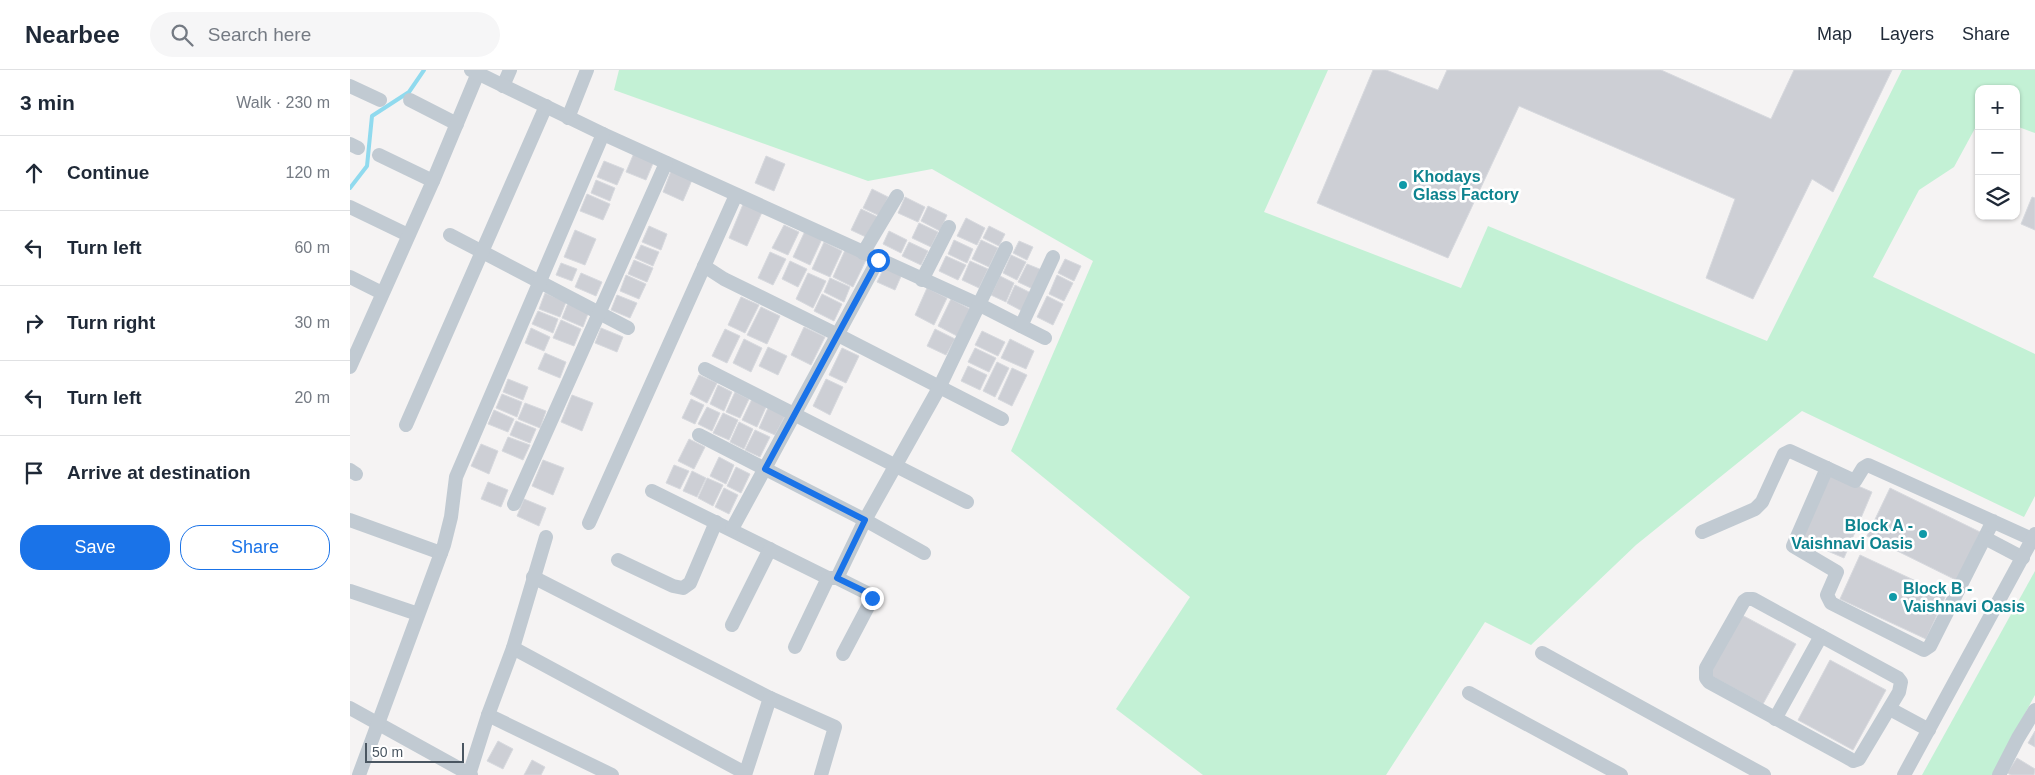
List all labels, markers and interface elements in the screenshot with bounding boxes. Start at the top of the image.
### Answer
search box [150,12,500,57]
text: Nearbee [25,21,120,48]
icon: search [168,21,196,49]
text: Search here [208,24,311,45]
text: Map [1817,24,1852,44]
text: Layers [1880,24,1934,44]
text: Share [1962,24,2010,44]
map controls [1975,85,2020,220]
button: + [1975,85,2020,130]
text: 3 min [20,91,75,114]
text: Walk · 230 m [236,94,330,111]
button: − [1975,130,2020,175]
icon: ahead [20,159,48,187]
text: Continue [67,162,149,183]
text: 120 m [286,164,330,181]
place label: Khodays Glass Factory [1413,168,1519,203]
button: layers [1975,175,2020,220]
marker: Khodays Glass Factory [1397,179,1409,191]
icon: left [20,234,48,262]
text: Turn left [67,237,142,258]
text: 60 m [294,239,330,256]
route start [867,249,890,272]
icon: right [20,309,48,337]
text: Turn right [67,312,155,333]
text: 30 m [294,314,330,331]
icon: left [20,384,48,412]
text: Turn left [67,387,142,408]
text: 20 m [294,389,330,406]
icon: arrive [20,459,48,487]
text: Arrive at destination [67,462,251,483]
place label: Block A - Vaishnavi Oasis [1791,517,1913,552]
button: Save [20,525,170,570]
button: Share [180,525,330,570]
marker: Block A - Vaishnavi Oasis [1917,528,1929,540]
place label: Block B - Vaishnavi Oasis [1903,580,2025,615]
route end [861,587,884,610]
marker: Block B - Vaishnavi Oasis [1887,591,1899,603]
scale bar [365,740,464,763]
text: 50 m [372,744,403,760]

